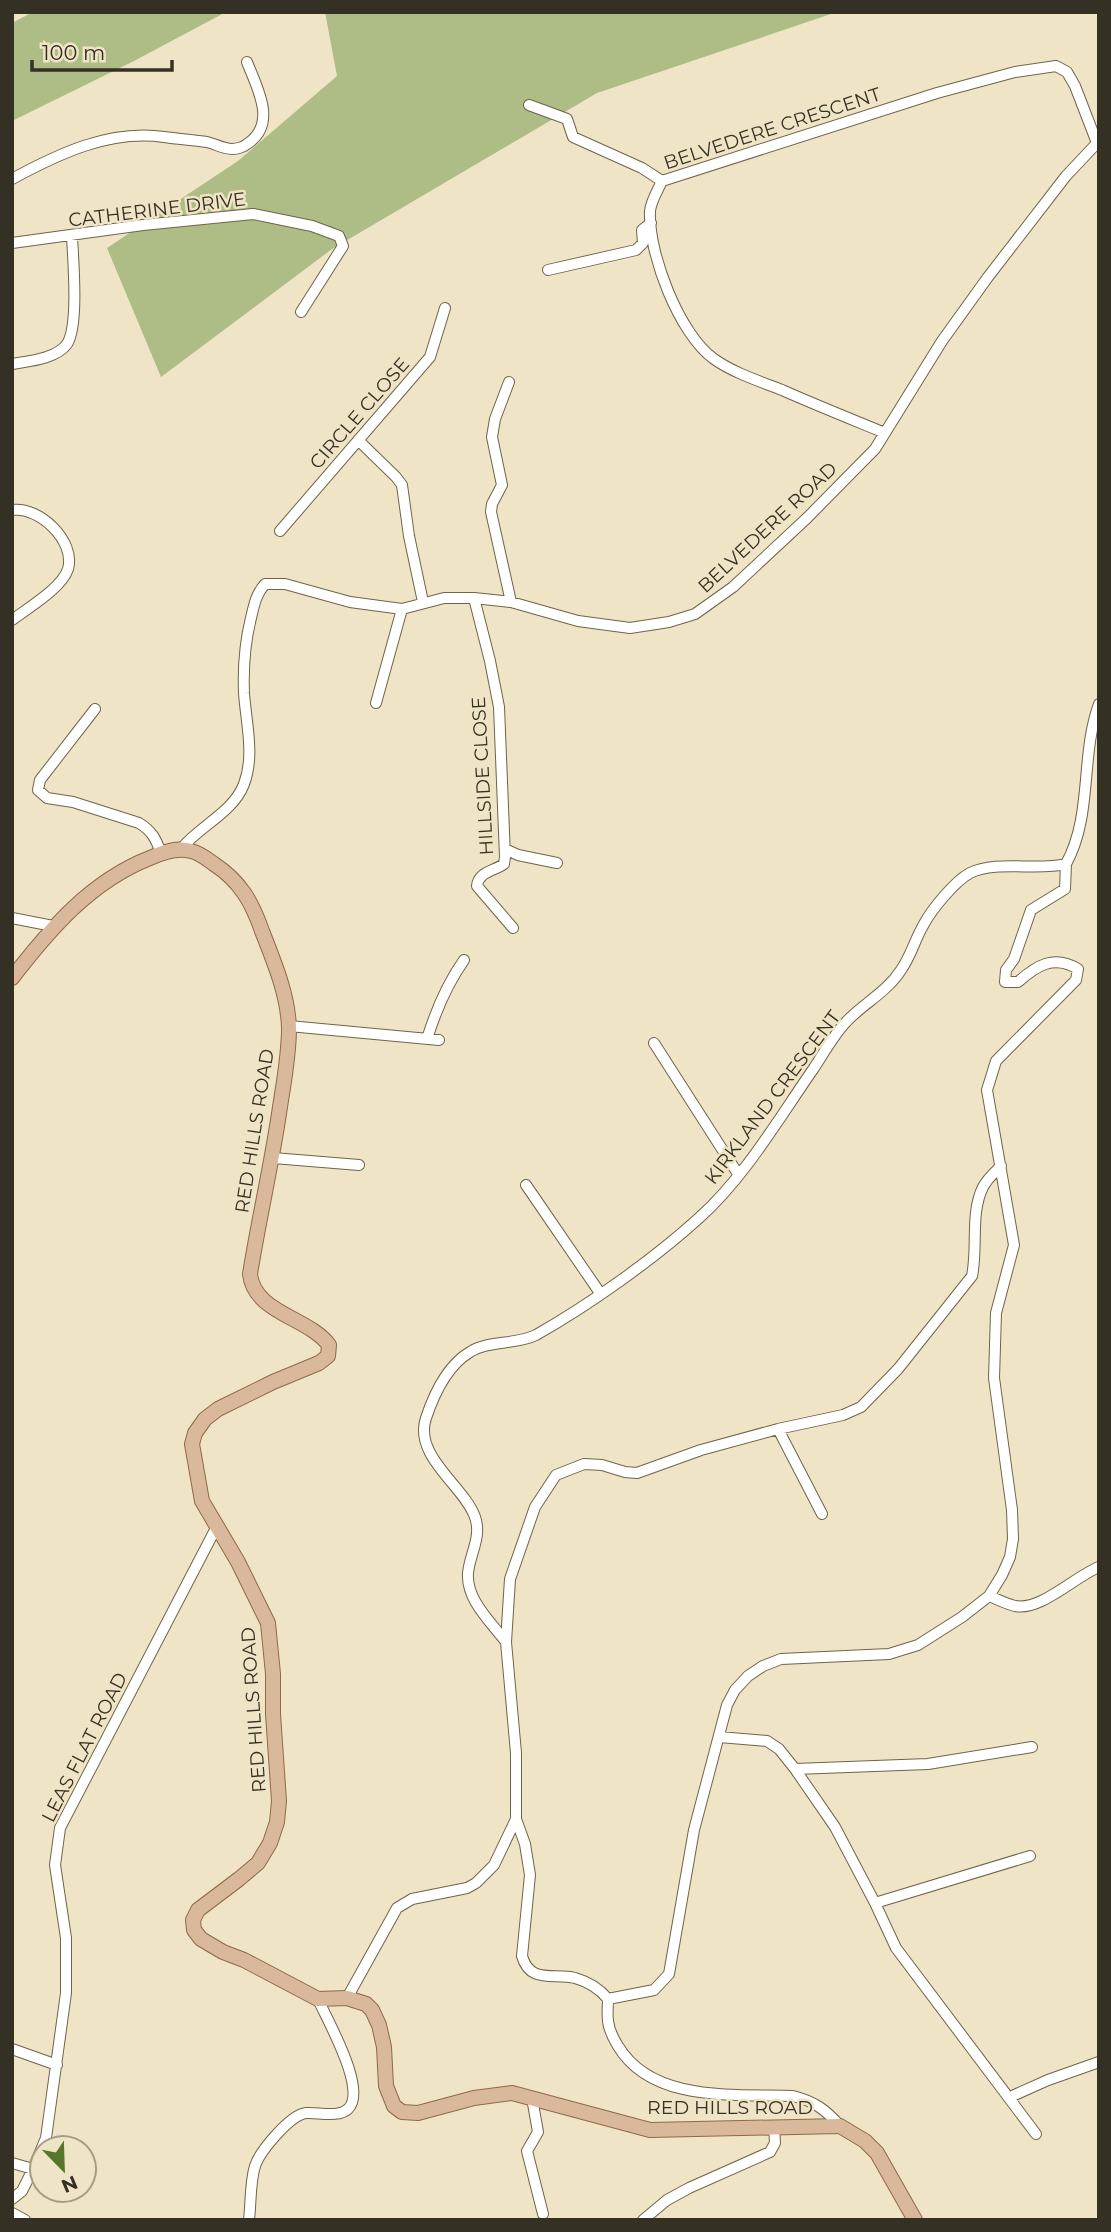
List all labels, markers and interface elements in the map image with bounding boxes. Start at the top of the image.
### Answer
scale bar [32,28,172,72]
text: 100 m [42,40,105,65]
street label: BELVEDERE CRESCENT [661,82,884,174]
street label: CATHERINE DRIVE [67,187,247,232]
street label: CIRCLE CLOSE [305,353,414,474]
street label: BELVEDERE ROAD [693,457,842,598]
street label: HILLSIDE CLOSE [467,696,498,856]
street label: KIRKLAND CRESCENT [700,1006,845,1189]
street label: RED HILLS ROAD [230,1047,279,1215]
street label: RED HILLS ROAD [236,1626,271,1794]
street label: LEAS FLAT ROAD [37,1668,132,1826]
street label: RED HILLS ROAD [647,2096,813,2119]
north arrow [28,2134,98,2204]
text: N [58,2171,81,2198]

